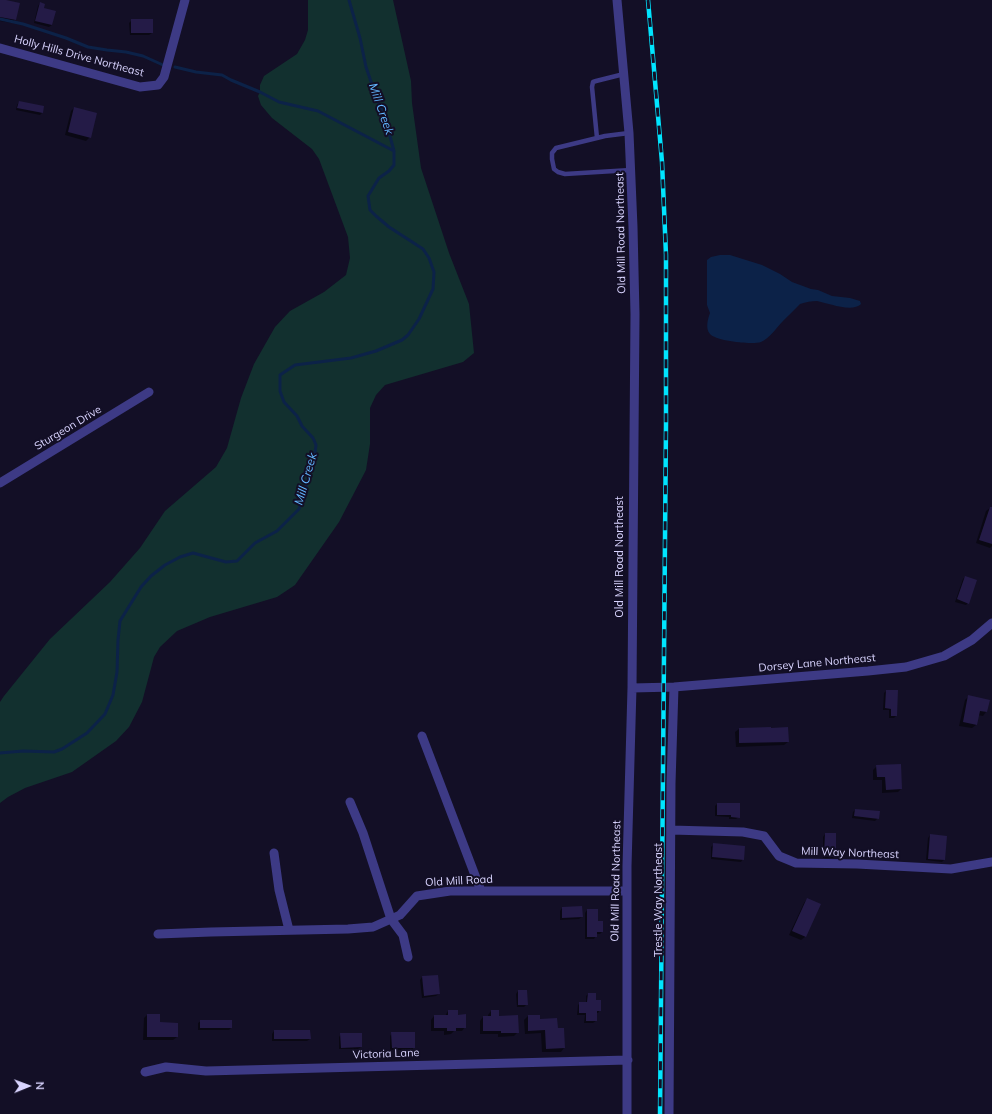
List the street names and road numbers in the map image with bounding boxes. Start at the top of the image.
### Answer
street label: Holly Hills Drive Northeast [13,32,145,80]
street label: Old Mill Road Northeast [613,172,629,294]
street label: Sturgeon Drive [32,403,104,453]
street label: Old Mill Road Northeast [613,496,627,618]
street label: Dorsey Lane Northeast [758,651,876,675]
street label: Old Mill Road Northeast [608,820,624,942]
street label: Trestle Way Northeast [652,843,666,957]
street label: Mill Way Northeast [801,845,899,861]
street label: Old Mill Road [425,873,493,889]
street label: Victoria Lane [352,1046,420,1062]

